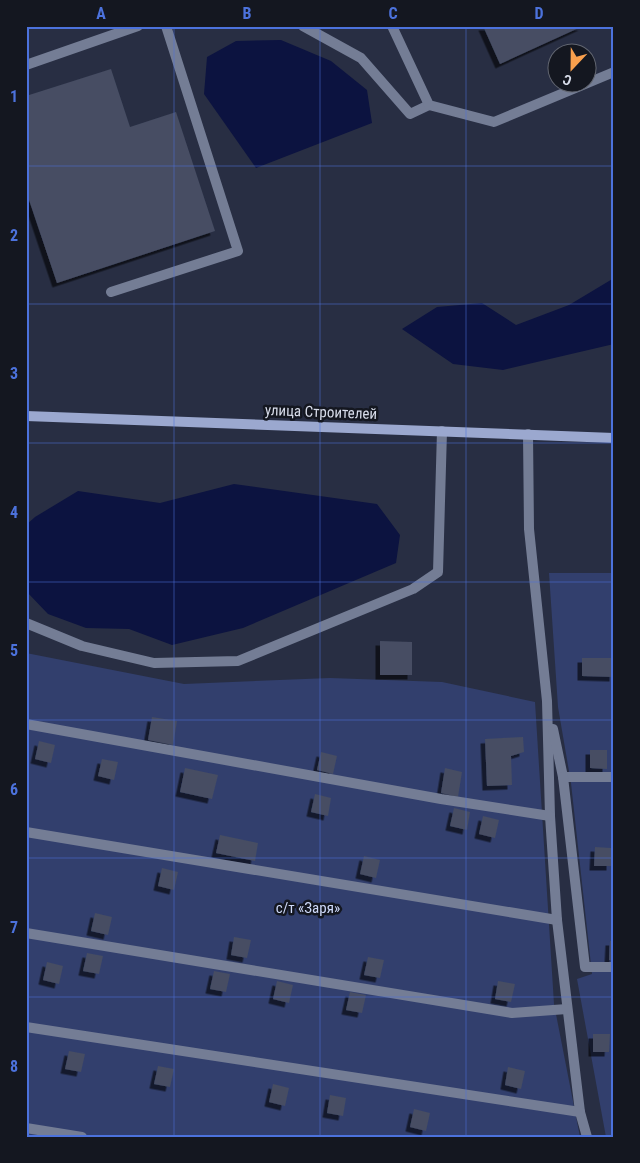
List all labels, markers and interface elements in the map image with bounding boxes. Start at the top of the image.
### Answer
text: A [96,4,106,23]
text: B [243,4,252,23]
text: C [388,4,398,23]
text: D [534,4,544,23]
north arrow [548,42,598,92]
text: С [560,71,574,89]
text: 1 [10,87,18,106]
text: 2 [10,226,18,245]
text: 3 [10,364,18,383]
street label: улица Строителей [265,401,377,423]
text: 4 [10,503,18,522]
text: 5 [10,641,18,660]
text: 6 [10,780,18,799]
park label: с/т «Заря» [276,899,340,917]
text: 7 [10,918,18,937]
text: 8 [10,1057,18,1076]

